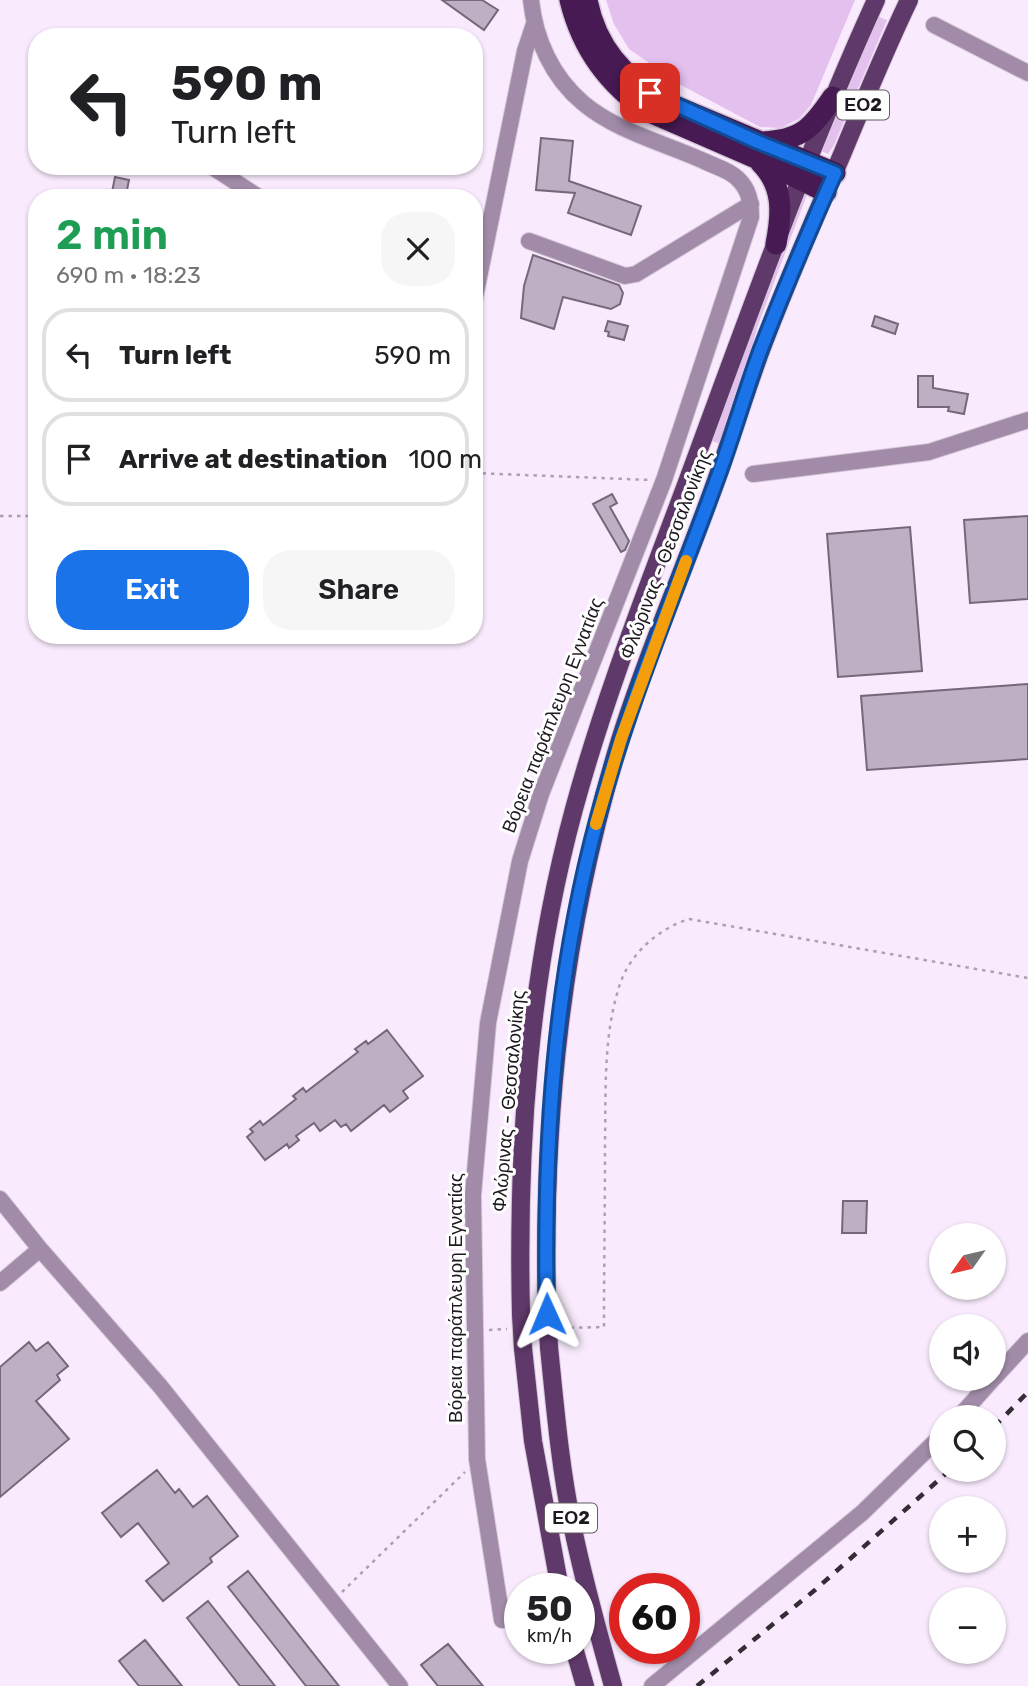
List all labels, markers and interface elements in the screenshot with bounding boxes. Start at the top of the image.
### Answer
text: 590 m [171,54,323,112]
icon: left [56,56,147,147]
pin [620,63,680,123]
icon: arrive [631,74,669,112]
road number: ΕΟ2 [837,90,889,120]
text: Turn left [171,113,296,151]
text: 2 min [56,210,168,260]
button: close [381,212,455,286]
text: 690 m · 18:23 [56,261,201,289]
icon: left [60,336,98,374]
text: Turn left [119,340,231,371]
text: 590 m [374,340,451,371]
icon: arrive [60,440,98,478]
text: Arrive at destination [119,444,387,475]
text: 100 m [408,444,482,475]
street label: Φλώρινας - Θεσσαλονίκης [615,446,716,662]
button: Exit [56,550,249,630]
button: Share [263,550,455,630]
street label: Βόρεια παράπλευρη Εγνατίας [497,594,608,836]
street label: Φλώρινας - Θεσσαλονίκης [487,989,530,1213]
street label: Βόρεια παράπλευρη Εγνατίας [444,1173,467,1423]
north arrow [929,1223,1006,1300]
map controls [929,1223,1006,1664]
position arrow [510,1277,584,1351]
button: sound [929,1314,1006,1391]
button: search [929,1405,1006,1482]
button: + [929,1496,1006,1573]
road number: ΕΟ2 [545,1504,597,1532]
speed limit sign: 60 [609,1573,700,1664]
button: − [929,1587,1006,1664]
text: 50 [526,1588,573,1630]
text: km/h [527,1625,572,1647]

